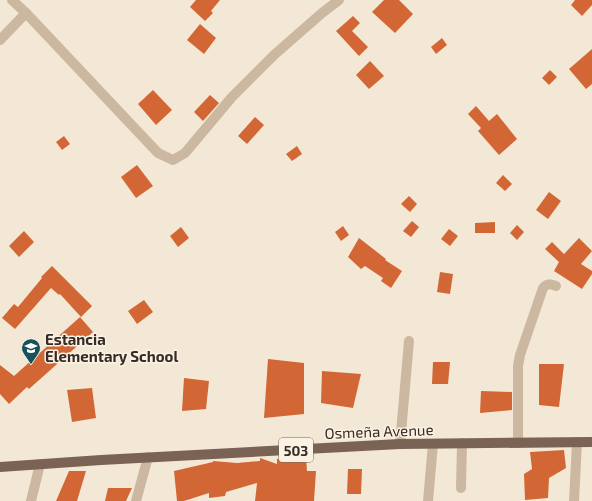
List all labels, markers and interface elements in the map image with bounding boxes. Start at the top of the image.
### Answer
place label: Estancia Elementary School [45,330,178,366]
school or university icon: Estancia Elementary School [20,337,42,365]
street label: Osmeña Avenue [324,420,434,442]
road number: 503 [279,438,313,462]

